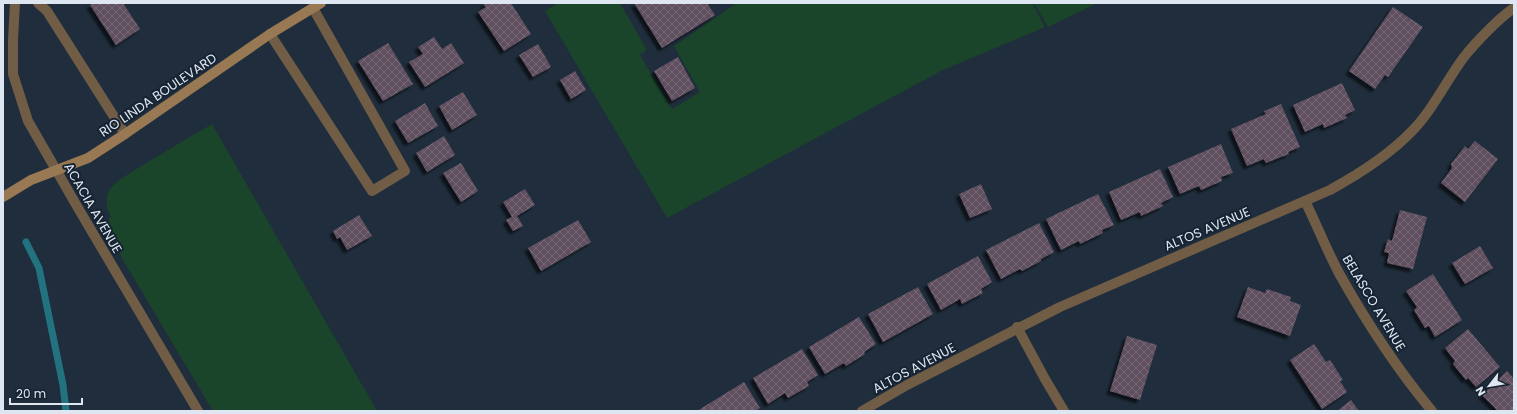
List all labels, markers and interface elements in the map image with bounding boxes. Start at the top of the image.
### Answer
street label: RIO LINDA BOULEVARD [95,49,221,141]
street label: ACACIA AVENUE [59,159,127,257]
street label: ALTOS AVENUE [1161,202,1253,256]
street label: BELASCO AVENUE [1338,251,1410,355]
street label: ALTOS AVENUE [869,338,959,398]
north arrow [1469,366,1509,406]
scale bar [10,380,82,406]
text: N [1471,383,1489,399]
text: 20 m [16,385,46,402]

